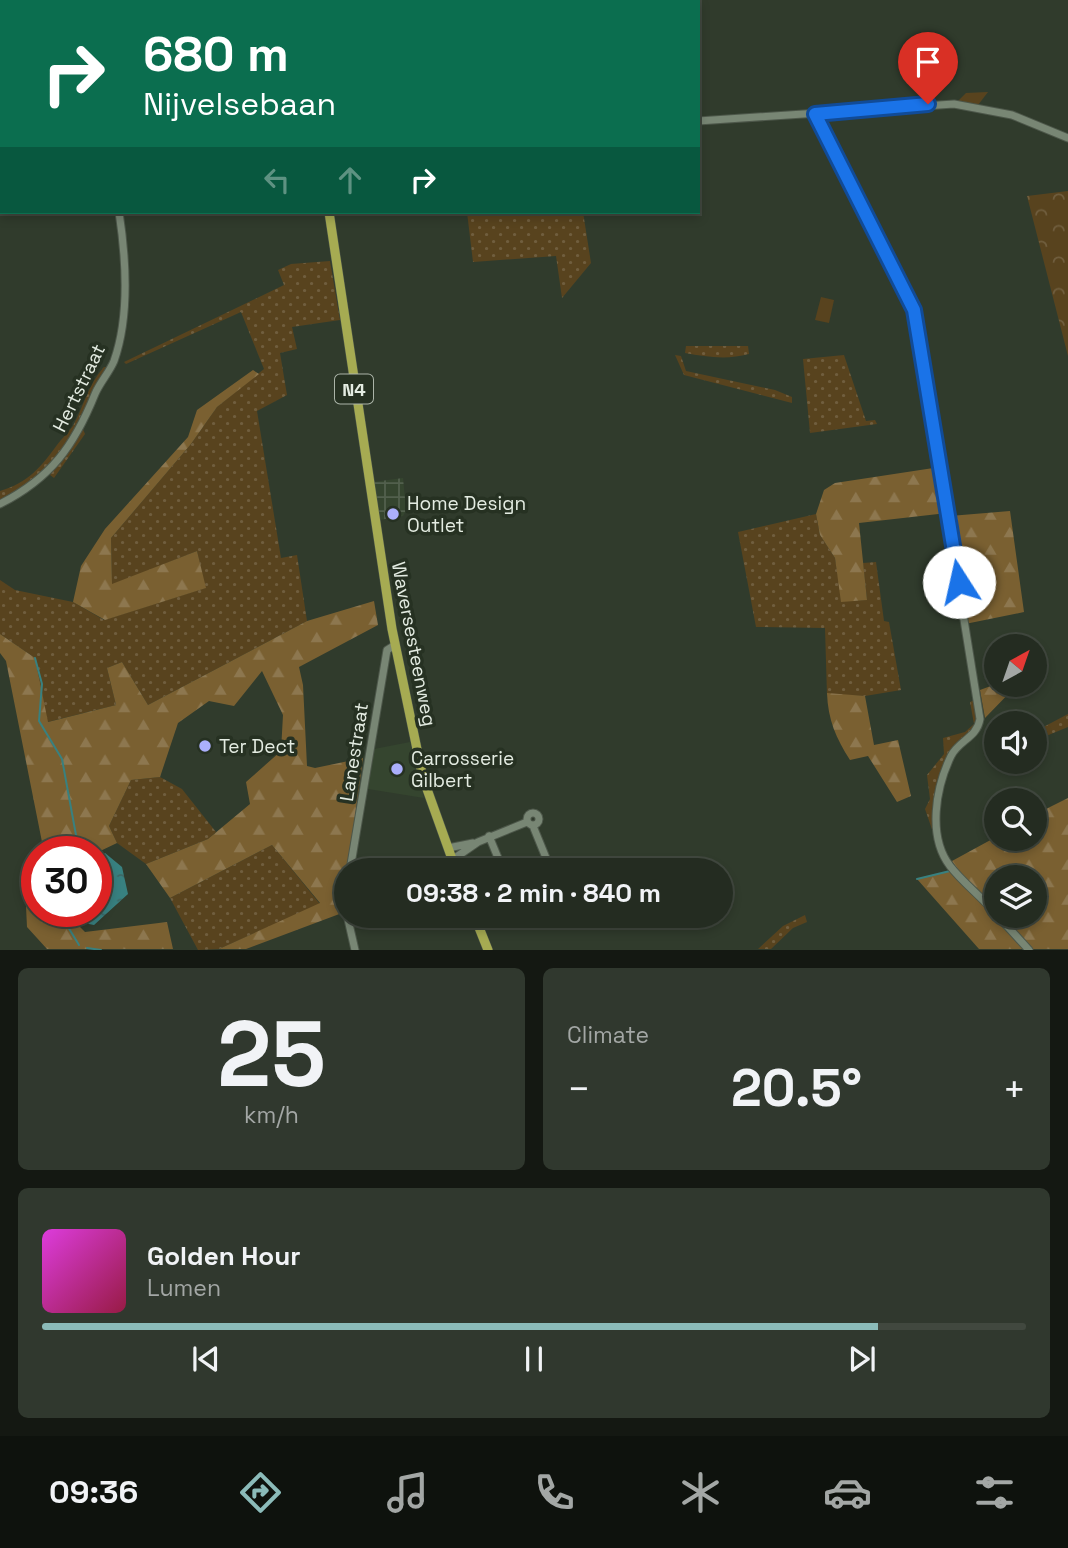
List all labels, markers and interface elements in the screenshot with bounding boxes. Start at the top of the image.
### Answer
text: 680 m [143,23,289,85]
icon: right [28,28,119,119]
pin [898,32,958,104]
icon: arrive [909,43,947,81]
text: Nijvelsebaan [143,84,336,124]
icon: left [258,161,296,199]
icon: ahead [331,161,369,199]
icon: right [404,161,442,199]
street label: Hertstraat [47,340,111,436]
road number: N4 [335,374,373,404]
place label: Home Design Outlet [407,491,526,538]
marker: Home Design Outlet [385,506,401,522]
position arrow [922,545,996,619]
street label: Waversesteenweg [386,560,442,728]
north arrow [984,634,1046,696]
map controls [984,634,1047,928]
street label: Lanestraat [334,701,374,803]
button: sound [984,711,1047,774]
place label: Ter Dect [219,734,295,759]
marker: Ter Dect [197,738,213,754]
place label: Carrosserie Gilbert [411,746,514,793]
marker: Carrosserie Gilbert [389,761,405,777]
button: search [984,788,1047,851]
speed limit sign: 30 [21,836,112,927]
button: layers [984,865,1047,928]
text: 09:38 · 2 min · 840 m [406,876,661,910]
text: 25 [217,996,326,1113]
text: Climate [567,1020,649,1050]
text: 20.5° [731,1055,862,1121]
text: − [567,1065,591,1113]
text: + [1002,1065,1026,1113]
text: km/h [244,1100,299,1130]
text: Golden Hour [147,1239,301,1273]
text: Lumen [147,1273,221,1303]
icon: previous [187,1340,225,1378]
icon: pause [515,1340,553,1378]
icon: next [843,1340,881,1378]
icon: directions [236,1468,285,1517]
icon: music [383,1468,432,1517]
icon: phone [530,1468,579,1517]
icon: climate [676,1468,725,1517]
icon: car [823,1468,872,1517]
icon: filters [970,1468,1019,1517]
text: 09:36 [49,1472,138,1512]

